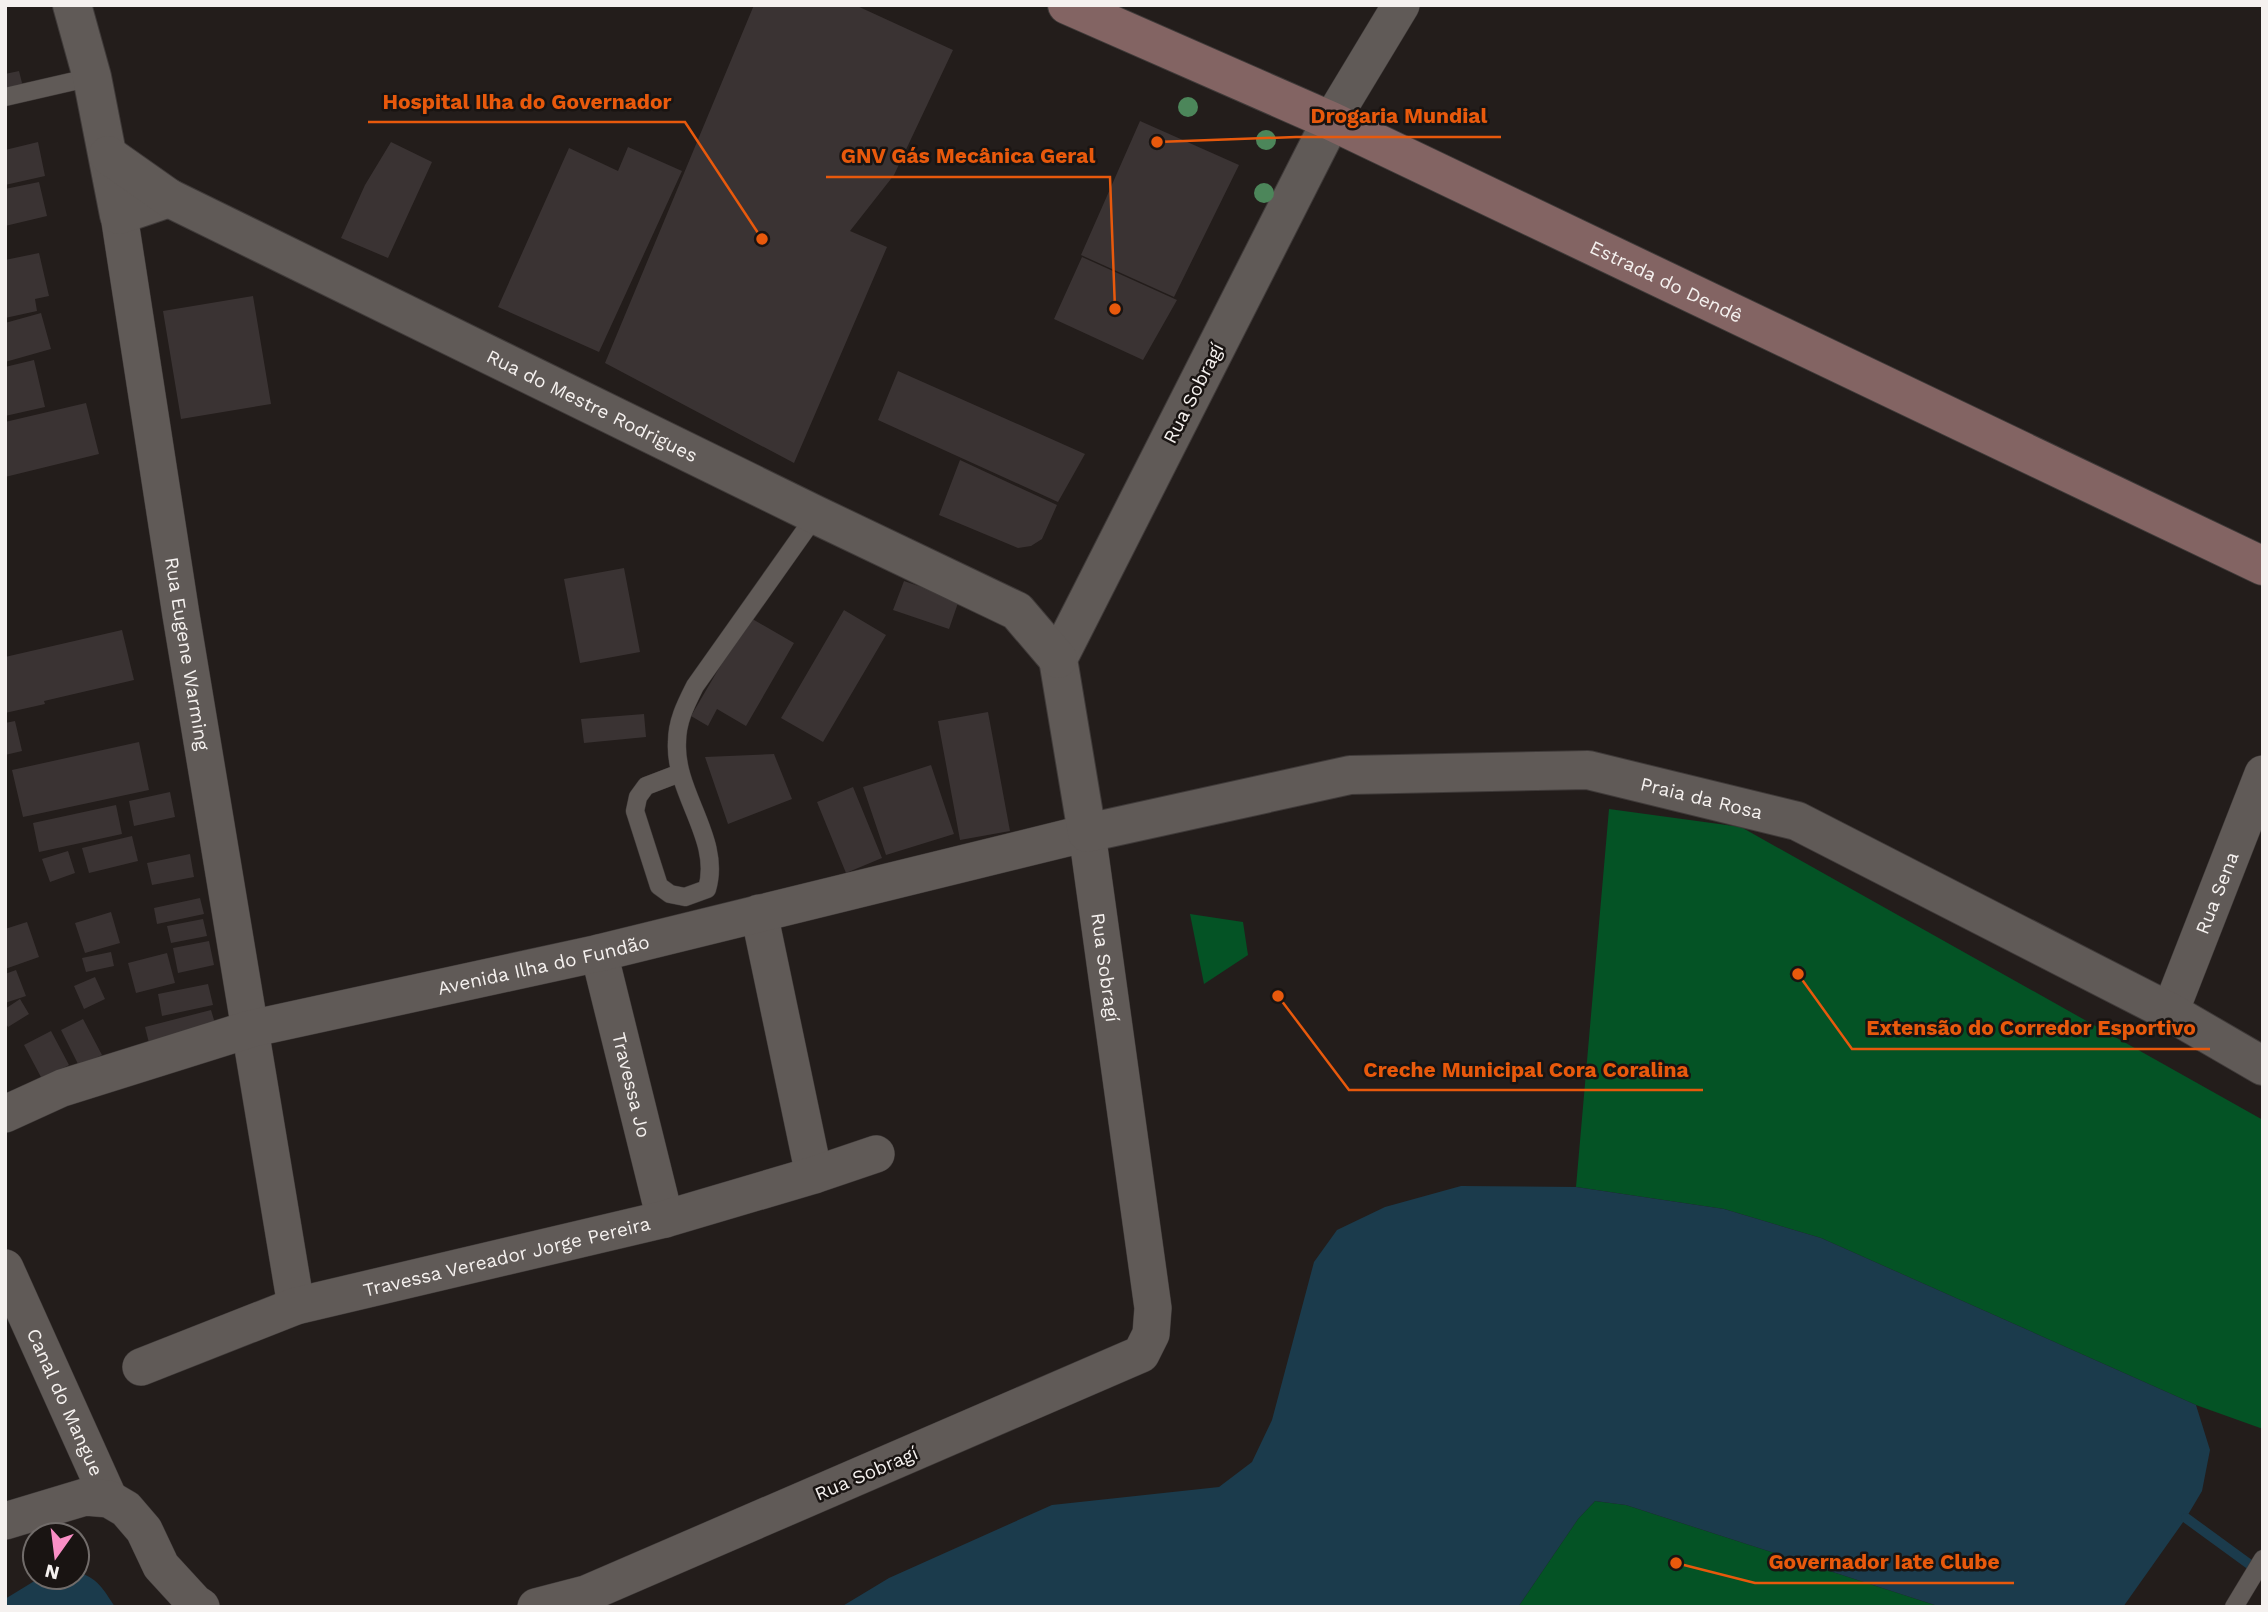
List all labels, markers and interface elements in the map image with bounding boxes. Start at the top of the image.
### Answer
callout: Hospital Ilha do Governador [368,80,685,122]
text: Hospital Ilha do Governador [382,89,672,114]
callout: Drogaria Mundial [1296,95,1501,137]
text: Drogaria Mundial [1311,103,1488,128]
callout: GNV Gás Mecânica Geral [826,135,1110,177]
text: GNV Gás Mecânica Geral [841,143,1095,168]
street label: Estrada do Dendê [1586,235,1746,328]
street label: Rua Sobragí [1158,339,1229,447]
street label: Rua do Mestre Rodrigues [483,344,701,467]
street label: Rua Eugene Warming [160,555,214,753]
street label: Praia da Rosa [1638,772,1765,824]
street label: Rua Sena [2191,848,2244,938]
street label: Rua Sobragí [1086,911,1124,1023]
street label: Avenida Ilha do Fundão [435,930,652,1000]
callout: Extensão do Corredor Esportivo [1852,1007,2210,1049]
text: Extensão do Corredor Esportivo [1866,1015,2196,1040]
street label: Travessa Jo [607,1030,655,1140]
callout: Creche Municipal Cora Coralina [1349,1048,1703,1090]
text: Creche Municipal Cora Coralina [1363,1057,1689,1082]
street label: Travessa Vereador Jorge Pereira [361,1212,653,1302]
street label: Canal do Mangue [22,1325,108,1480]
street label: Rua Sobragí [811,1441,921,1506]
north arrow [21,1521,91,1591]
callout: Governador Iate Clube [1755,1541,2014,1583]
text: Governador Iate Clube [1768,1549,2000,1574]
text: N [42,1559,62,1585]

